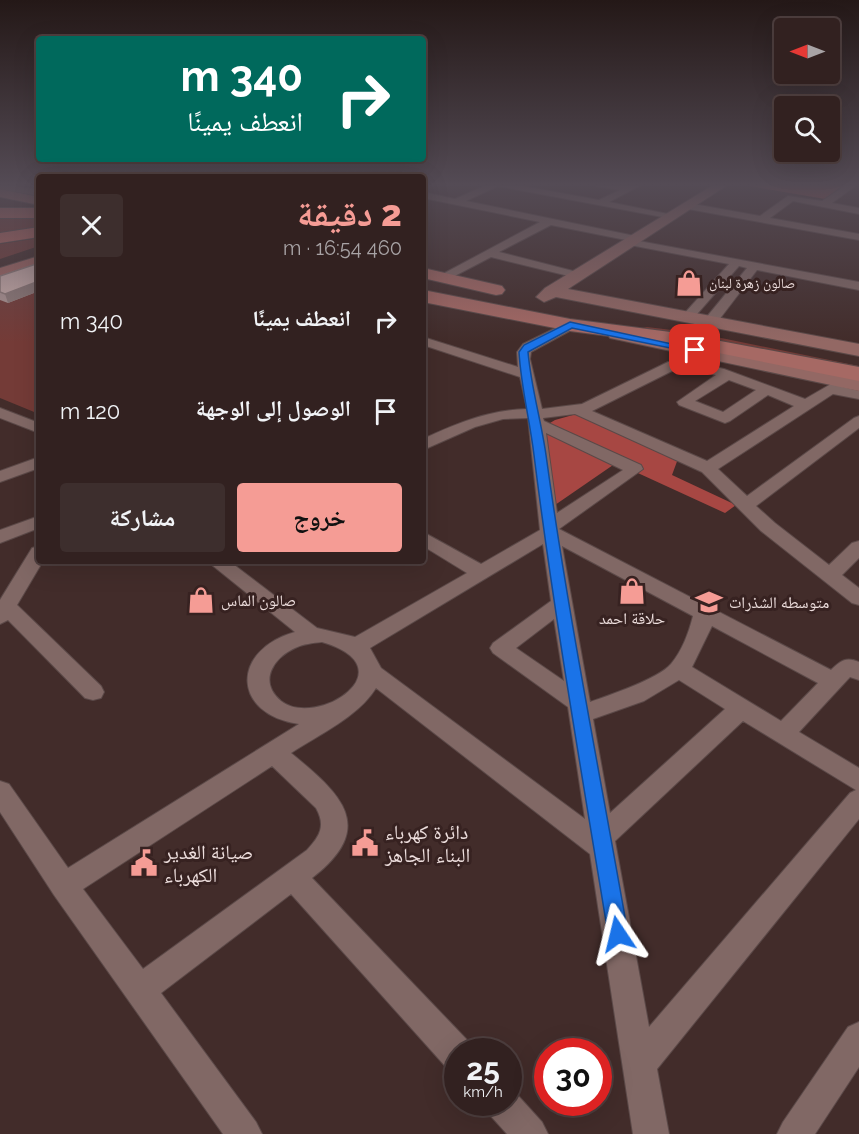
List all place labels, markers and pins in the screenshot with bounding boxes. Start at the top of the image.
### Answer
shop icon: صالون زهرة لبنان [674,268,704,298]
place label: صالون زهرة لبنان [709,275,795,292]
pin [669,324,720,375]
shop icon: حلاقة احمد [617,576,647,606]
shop icon: صالون الماس [186,585,216,615]
school or university icon: متوسطه الشذرات [694,587,724,617]
place label: صالون الماس [221,591,296,611]
place label: متوسطه الشذرات [729,593,829,612]
place label: حلاقة احمد [599,609,665,628]
place label: دائرة كهرباء البناء الجاهز [384,820,470,867]
public building icon: دائرة كهرباء البناء الجاهز [350,828,380,858]
place label: صيانة الغدير الكهرباء [163,840,253,887]
public building icon: صيانة الغدير الكهرباء [129,848,159,878]

